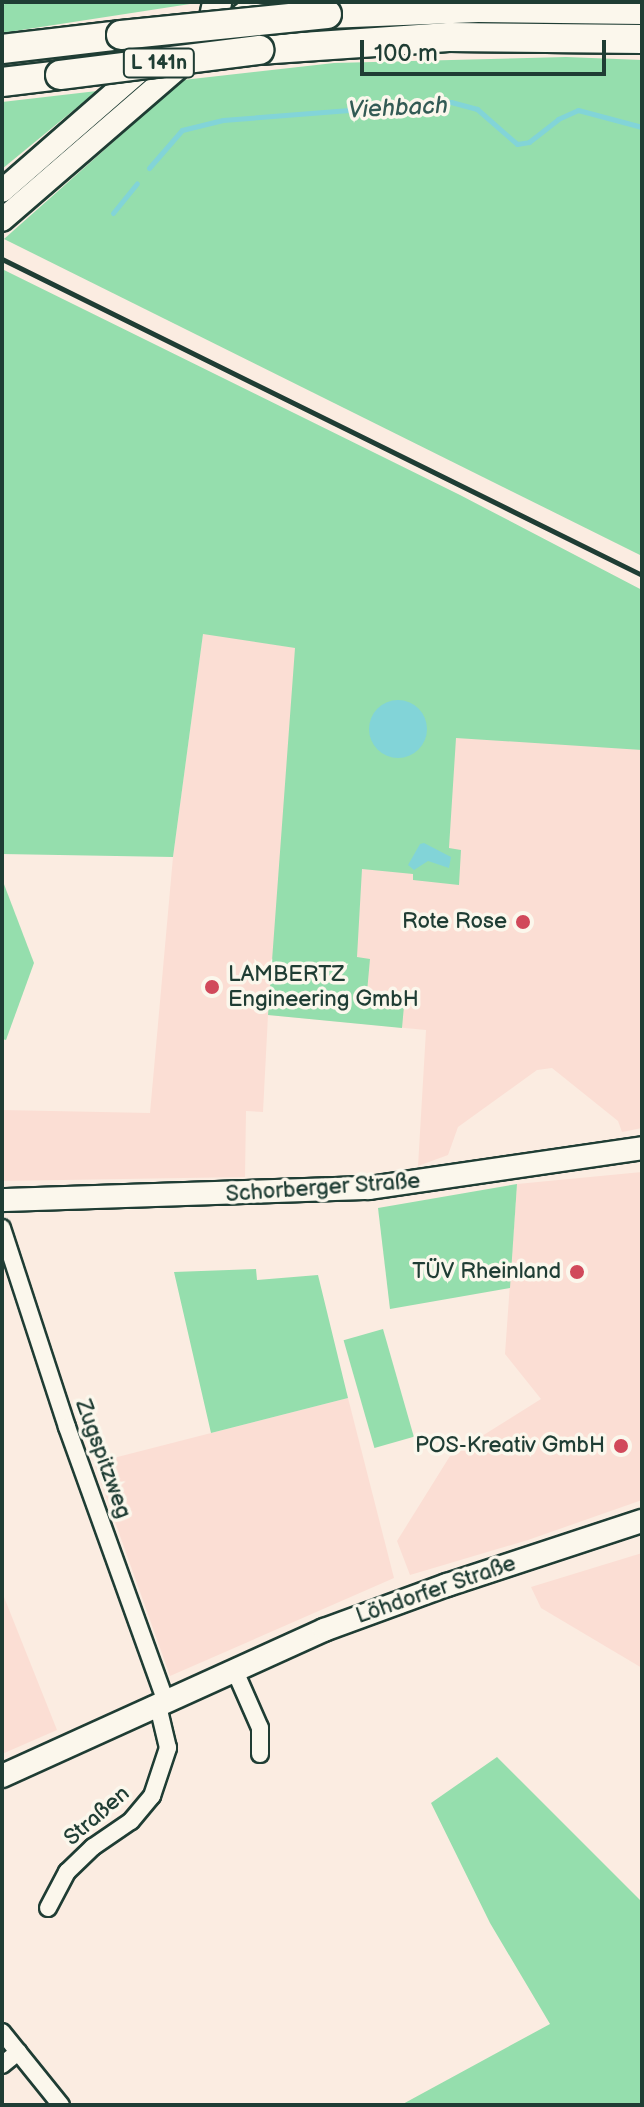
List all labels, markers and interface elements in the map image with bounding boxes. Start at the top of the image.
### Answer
scale bar [364,24,610,74]
text: 100 m [374,39,438,68]
road number: L 141n [121,47,197,79]
water label: Viehbach [347,91,449,125]
place label: Rote Rose [402,909,507,935]
marker: Rote Rose [514,913,532,931]
place label: LAMBERTZ Engineering GmbH [228,961,419,1012]
marker: LAMBERTZ Engineering GmbH [203,978,221,996]
street label: Schorberger Straße [225,1168,421,1208]
place label: TÜV Rheinland [412,1259,561,1285]
marker: TÜV Rheinland [568,1263,586,1281]
street label: Zugspitzweg [69,1396,137,1522]
place label: POS-Kreativ GmbH [415,1433,605,1459]
marker: POS-Kreativ GmbH [612,1437,630,1455]
street label: Löhdorfer Straße [352,1550,520,1630]
street label: Straßen [59,1781,135,1851]

